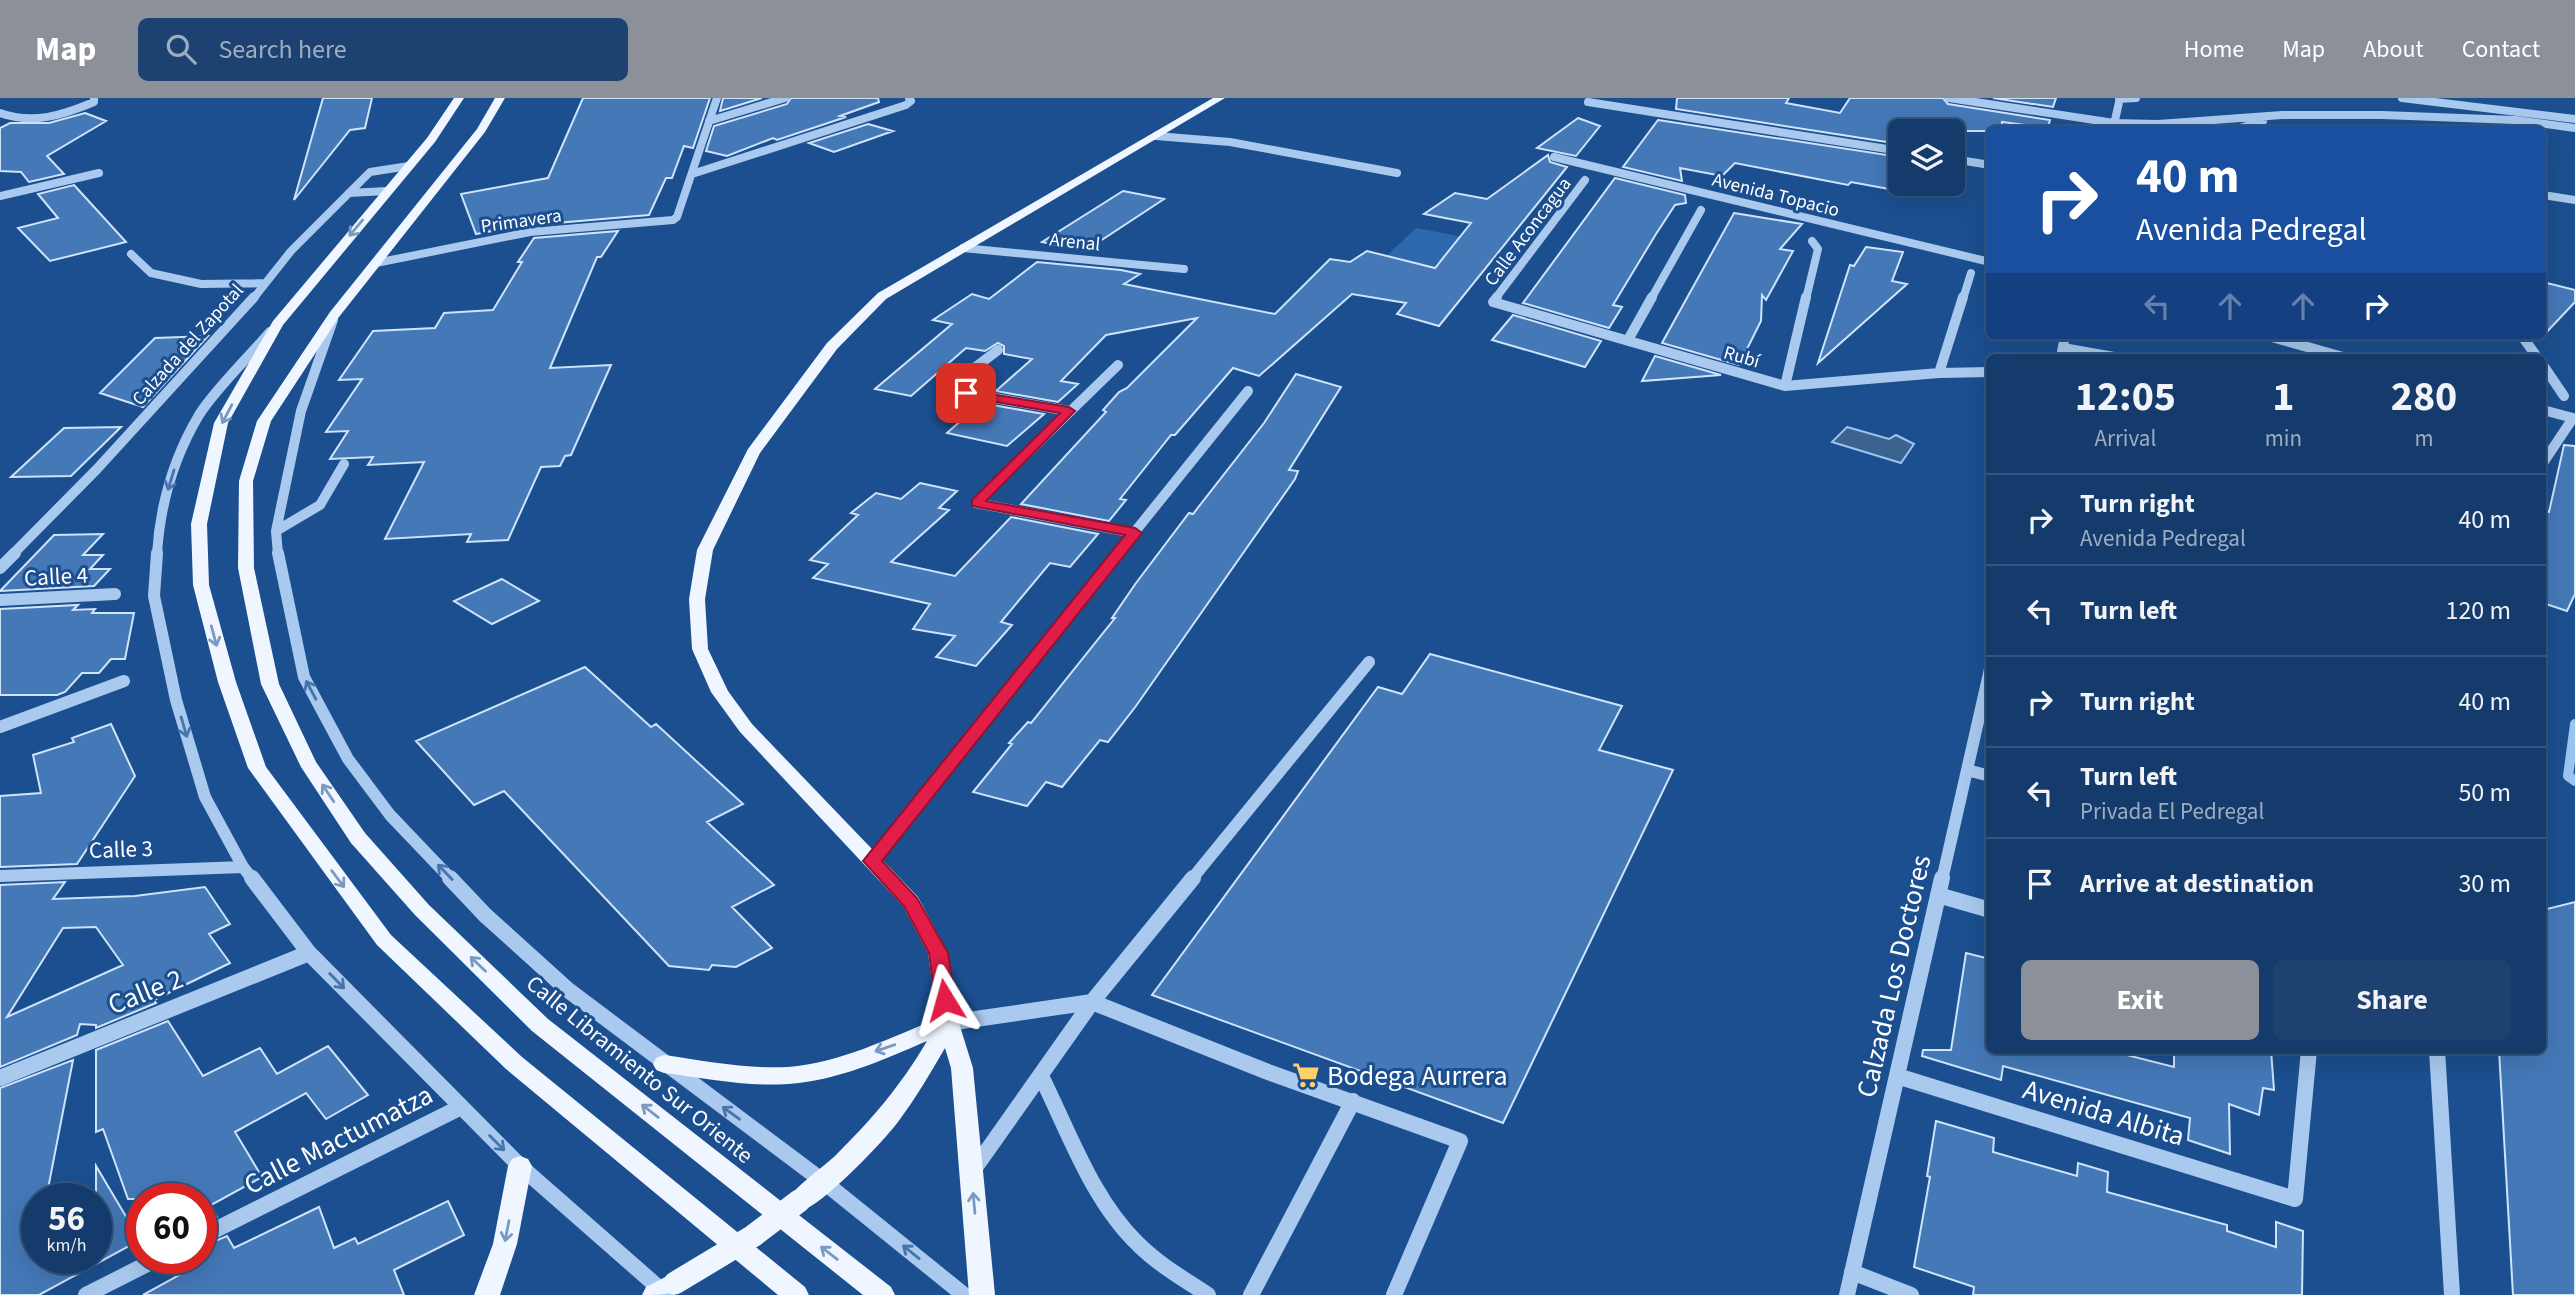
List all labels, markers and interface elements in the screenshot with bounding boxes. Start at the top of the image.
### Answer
search box [138,18,628,81]
text: Map [35,26,96,73]
icon: search [162,30,200,68]
text: Search here [218,31,347,68]
text: Home [2184,32,2244,67]
text: Map [2282,32,2325,67]
text: About [2363,32,2424,67]
text: Contact [2462,32,2540,67]
map controls [1888,119,1965,196]
button: layers [1888,119,1965,196]
text: 40 m [2136,142,2240,212]
icon: right [2021,154,2112,245]
street label: Avenida Topacio [1709,167,1842,224]
street label: Calle Aconcagua [1478,172,1578,292]
street label: Primavera [479,202,563,241]
text: Avenida Pedregal [2136,207,2367,253]
one-way arrow [348,218,364,236]
street label: Arenal [1048,226,1102,259]
street label: Calzada del Zapotal [126,278,250,412]
icon: left [2138,287,2176,325]
icon: ahead [2211,287,2249,325]
icon: ahead [2284,287,2322,325]
icon: right [2357,287,2395,325]
street label: Rubí [1720,339,1764,376]
pin [936,363,996,423]
text: 12:05 [2075,367,2176,427]
text: 1 [2272,367,2294,427]
text: 280 [2391,367,2457,427]
icon: arrive [947,374,985,412]
one-way arrow [219,403,233,424]
text: Arrival [2094,422,2156,455]
text: min [2265,422,2302,455]
text: m [2414,422,2434,455]
one-way arrow [163,469,176,491]
text: Turn right [2080,485,2195,522]
icon: right [2021,501,2059,539]
text: 40 m [2458,501,2511,538]
text: Avenida Pedregal [2080,522,2246,555]
street label: Calle 4 [23,558,89,595]
icon: left [2021,592,2059,630]
text: Turn left [2080,592,2177,629]
text: 120 m [2445,592,2511,629]
one-way arrow [209,624,222,646]
one-way arrow [304,680,317,701]
icon: right [2021,683,2059,721]
text: Turn right [2080,683,2195,720]
text: 40 m [2458,683,2511,720]
one-way arrow [179,716,192,738]
text: Turn left [2080,758,2177,795]
icon: left [2021,774,2059,812]
text: 50 m [2458,774,2511,811]
one-way arrow [321,784,335,804]
text: Privada El Pedregal [2080,795,2264,828]
street label: Calle 3 [89,832,154,867]
street label: Calzada Los Doctores [1847,851,1941,1101]
one-way arrow [436,864,453,881]
icon: arrive [2021,865,2059,903]
text: Arrive at destination [2080,865,2314,902]
text: 30 m [2458,865,2511,902]
one-way arrow [330,869,345,888]
one-way arrow [469,955,486,972]
street label: Calle 2 [102,959,189,1025]
button: Exit [2021,960,2259,1040]
button: Share [2273,960,2511,1040]
position arrow [908,963,982,1037]
street label: Calle Libramiento Sur Oriente [519,967,760,1171]
one-way arrow [328,972,345,989]
one-way arrow [874,1043,896,1055]
place label: Bodega Aurrera [1327,1056,1508,1096]
supermarket icon: Bodega Aurrera [1291,1060,1321,1090]
street label: Avenida Albita [2018,1069,2189,1156]
street label: Calle Mactumatza [237,1075,440,1205]
one-way arrow [642,1104,660,1119]
one-way arrow [722,1106,741,1120]
one-way arrow [488,1134,505,1151]
speed limit sign: 60 [126,1183,217,1274]
one-way arrow [967,1192,980,1214]
text: 56 [48,1194,85,1244]
one-way arrow [500,1219,513,1242]
text: km/h [47,1233,86,1258]
one-way arrow [902,1244,920,1260]
one-way arrow [820,1245,838,1260]

